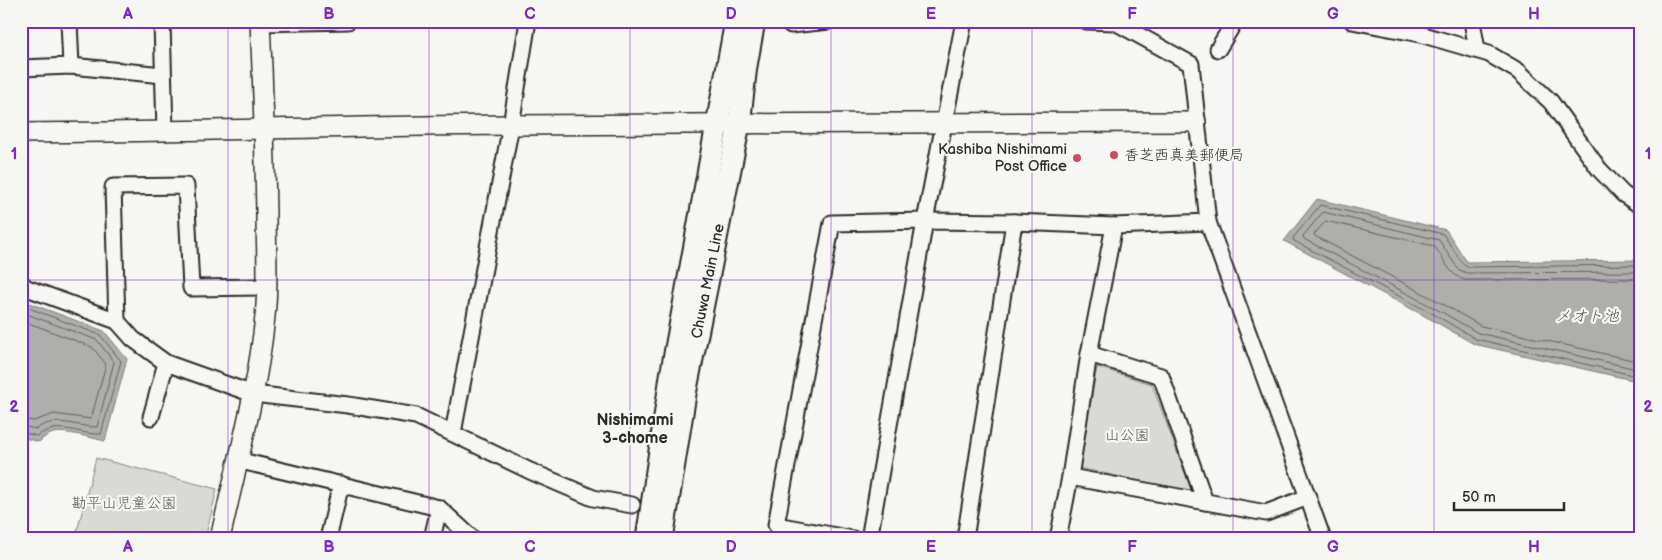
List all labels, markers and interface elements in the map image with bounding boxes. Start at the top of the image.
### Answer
text: A [122,5,133,24]
text: B [323,5,335,24]
text: C [524,5,536,24]
text: D [725,5,737,24]
text: E [926,5,936,24]
text: F [1127,5,1137,24]
text: G [1327,5,1339,24]
text: H [1528,5,1540,24]
place label: Kashiba Nishimami Post Office [938,140,1067,176]
text: 1 [11,145,17,164]
text: 1 [1645,145,1651,164]
place label: 香芝西真美郵便局 [1124,146,1244,165]
marker: 香芝西真美郵便局 [1108,149,1120,161]
marker: Kashiba Nishimami Post Office [1071,152,1083,164]
street label: Chuwa Main Line [687,222,729,340]
water label: メオト池 [1555,307,1620,326]
text: 2 [9,398,19,417]
text: 2 [1643,398,1653,417]
district label: Nishimami 3-chome [597,411,674,448]
park label: 山公園 [1104,426,1150,445]
scale bar [1454,480,1564,512]
text: 50 m [1462,488,1496,507]
park label: 勘平山児童公園 [71,494,177,513]
text: A [122,538,133,557]
text: B [323,538,335,557]
text: C [524,538,536,557]
text: D [725,538,737,557]
text: E [926,538,936,557]
text: F [1127,538,1137,557]
text: G [1327,538,1339,557]
text: H [1528,538,1540,557]

